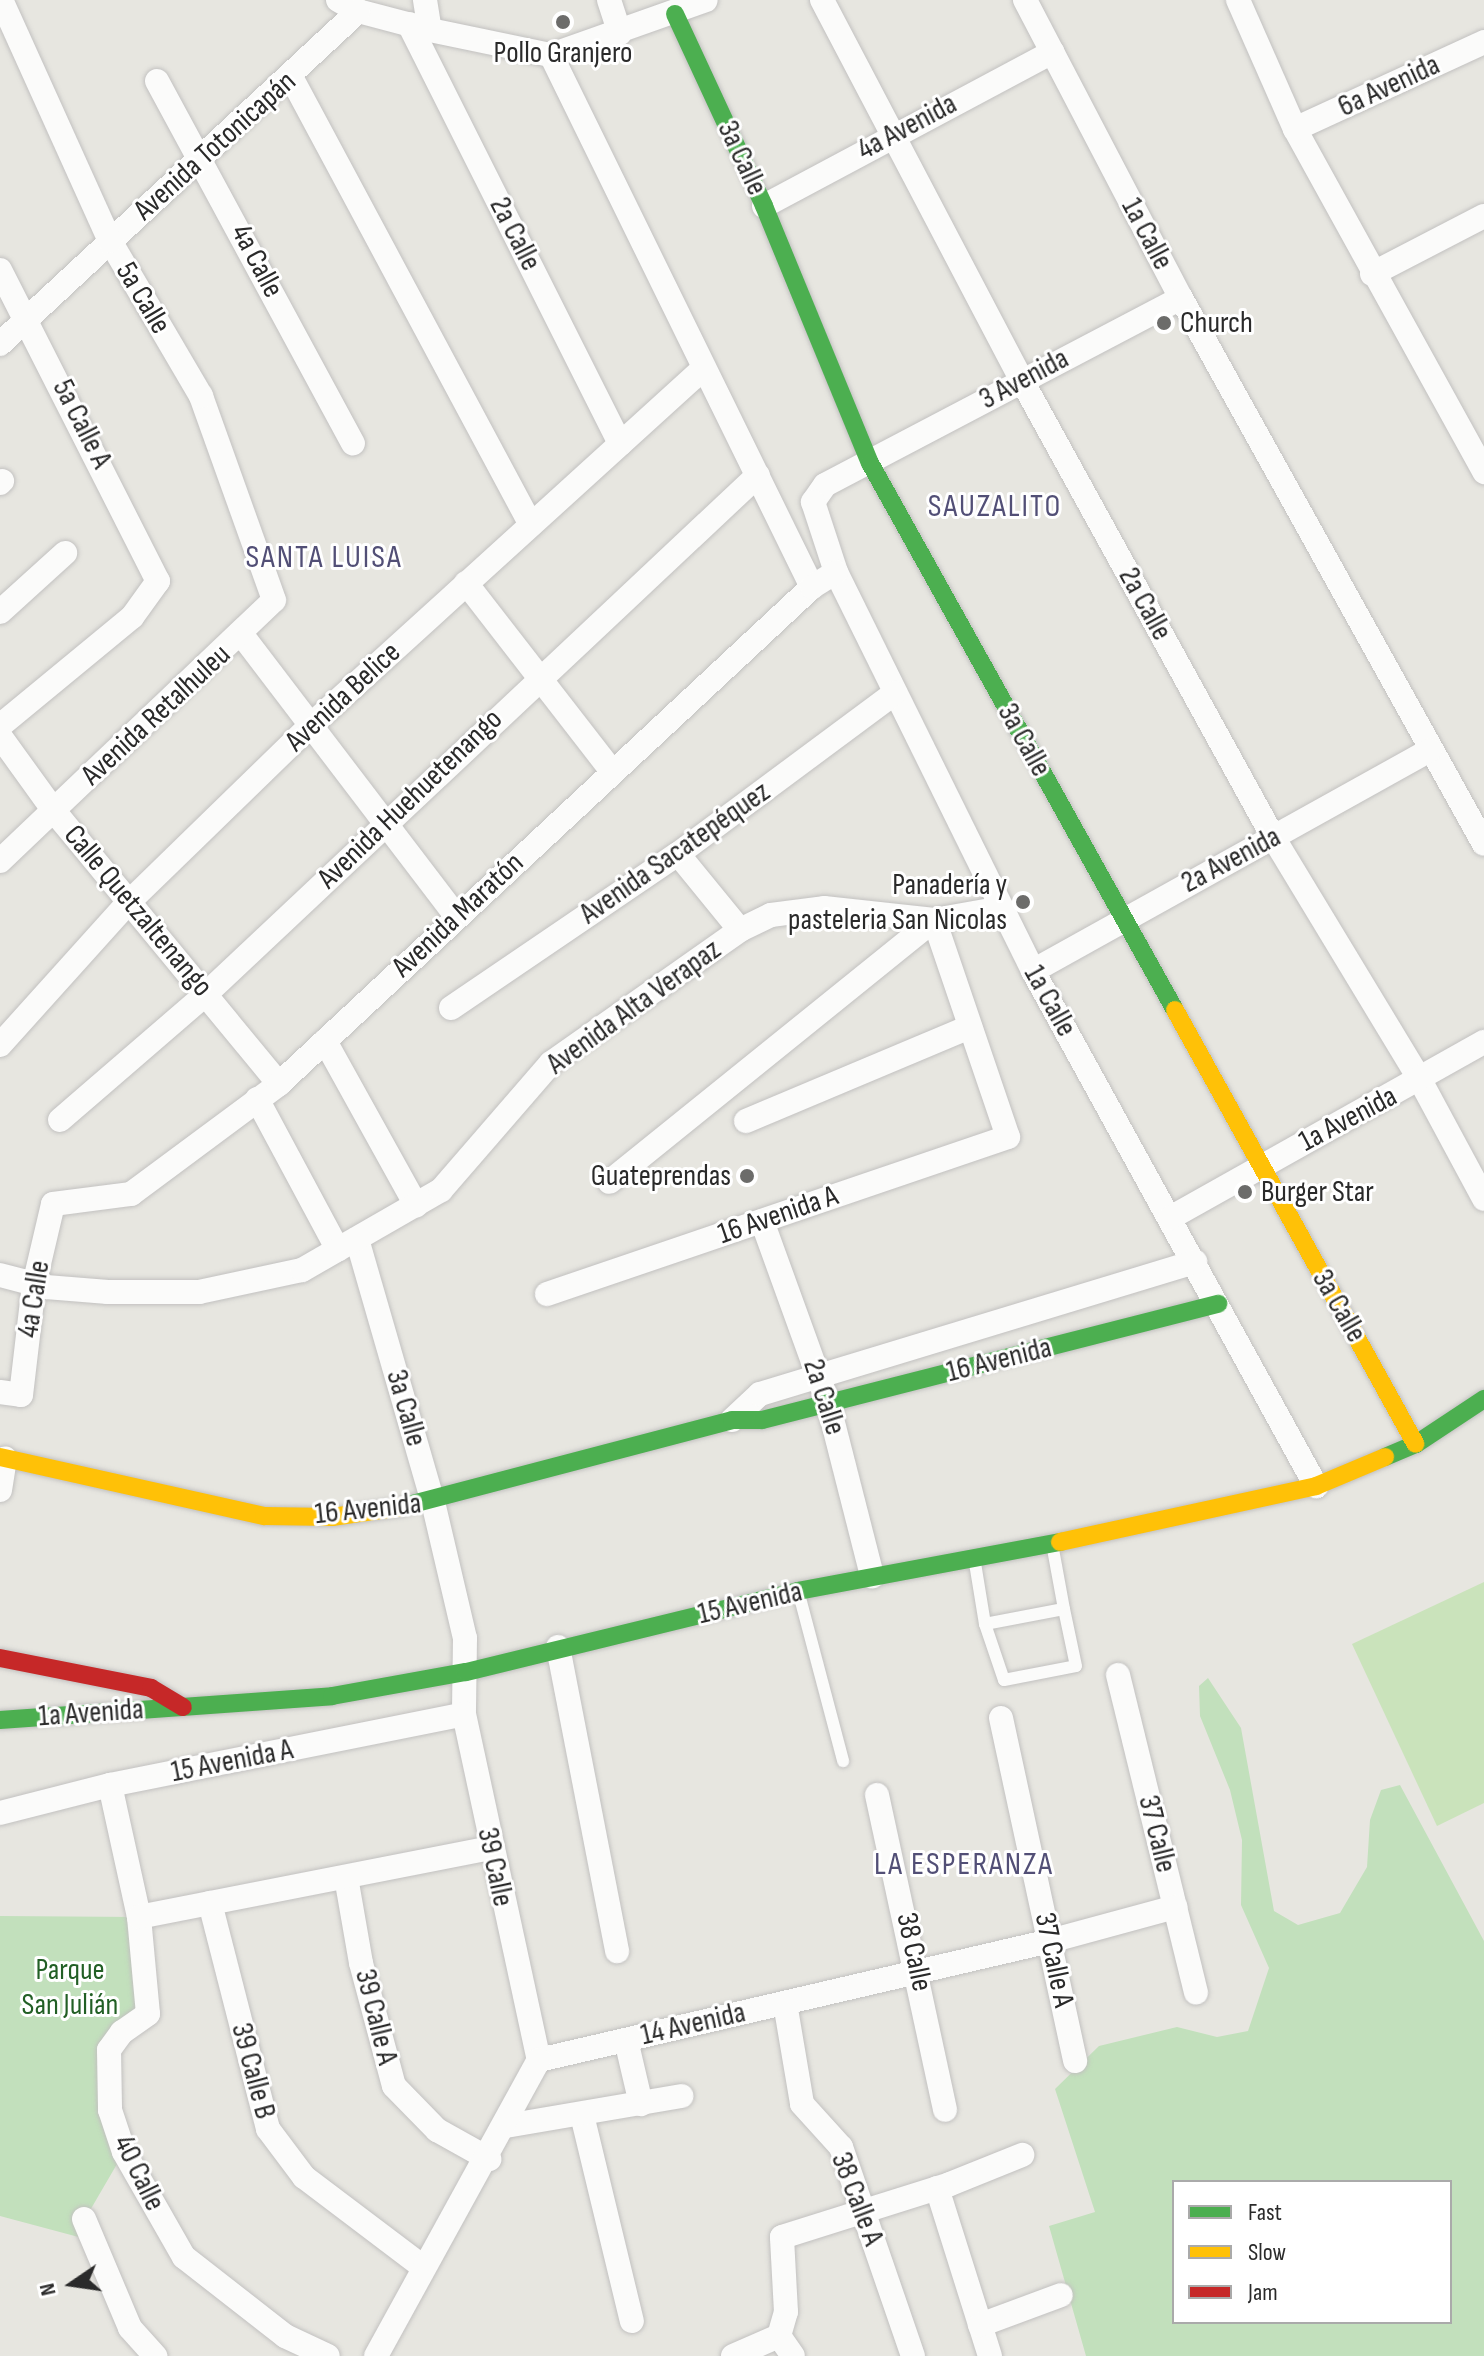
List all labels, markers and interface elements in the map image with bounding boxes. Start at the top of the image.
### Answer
marker: Pollo Granjero [554,13,572,31]
place label: Pollo Granjero [493,35,633,71]
street label: 6a Avenida [1333,47,1445,125]
street label: Avenida Totonicapán [127,64,303,228]
street label: 4a Avenida [851,86,963,168]
street label: 3a Calle [709,115,775,201]
street label: 2a Calle [481,191,549,277]
street label: 1a Calle [1113,192,1181,276]
street label: 4a Calle [223,218,291,304]
street label: 5a Calle [108,256,178,340]
place label: Church [1180,305,1253,341]
marker: Church [1155,314,1173,332]
street label: 3 Avenida [973,341,1075,417]
street label: 5a Calle A [44,374,120,474]
district label: SAUZALITO [928,488,1062,526]
district label: SANTA LUISA [245,539,403,577]
street label: 2a Calle [1110,561,1180,647]
street label: Avenida Belice [278,635,408,759]
street label: Avenida Retalhuleu [74,637,238,793]
street label: 3a Calle [989,697,1059,783]
street label: Avenida Huehuetenango [310,702,510,896]
street label: Avenida Sacatepéquez [573,774,777,932]
street label: Calle Quetzaltenango [56,818,220,1004]
street label: 2a Avenida [1175,819,1287,901]
street label: Avenida Maratón [385,845,531,985]
place label: Panadería y pasteleria San Nicolas [788,867,1007,938]
marker: Panadería y pasteleria San Nicolas [1014,893,1032,911]
street label: Avenida Alta Verapaz [540,932,728,1082]
street label: 1a Calle [1016,959,1084,1043]
street label: 1a Avenida [1293,1078,1403,1160]
place label: Guateprendas [591,1158,731,1194]
marker: Guateprendas [738,1167,756,1185]
place label: Burger Star [1261,1174,1374,1210]
street label: 16 Avenida A [713,1178,843,1252]
marker: Burger Star [1236,1183,1254,1201]
street label: 4a Calle [10,1258,58,1340]
street label: 3a Calle [1304,1263,1374,1349]
street label: 16 Avenida [943,1330,1055,1390]
street label: 2a Calle [795,1355,853,1439]
street label: 3a Calle [378,1366,434,1450]
street label: 16 Avenida [313,1486,423,1532]
street label: 15 Avenida [694,1574,806,1632]
street label: 1a Avenida [37,1691,145,1735]
street label: 15 Avenida A [168,1732,296,1790]
street label: 37 Calle [1130,1792,1184,1876]
street label: 39 Calle [469,1824,521,1910]
district label: LA ESPERANZA [874,1846,1054,1884]
street label: 38 Calle [888,1909,940,1995]
street label: 37 Calle A [1026,1909,1082,2011]
park label: Parque San Julián [22,1952,118,2022]
street label: 39 Calle A [347,1966,405,2068]
street label: 14 Avenida [637,1995,749,2053]
street label: 39 Calle B [223,2019,283,2123]
street label: 40 Calle [105,2129,173,2217]
street label: 38 Calle A [823,2147,891,2251]
legend [1172,2180,1452,2324]
text: Fast [1248,2198,1282,2227]
text: Slow [1248,2238,1286,2267]
north arrow [32,2244,112,2324]
text: Jam [1248,2278,1278,2307]
text: N [34,2281,63,2298]

